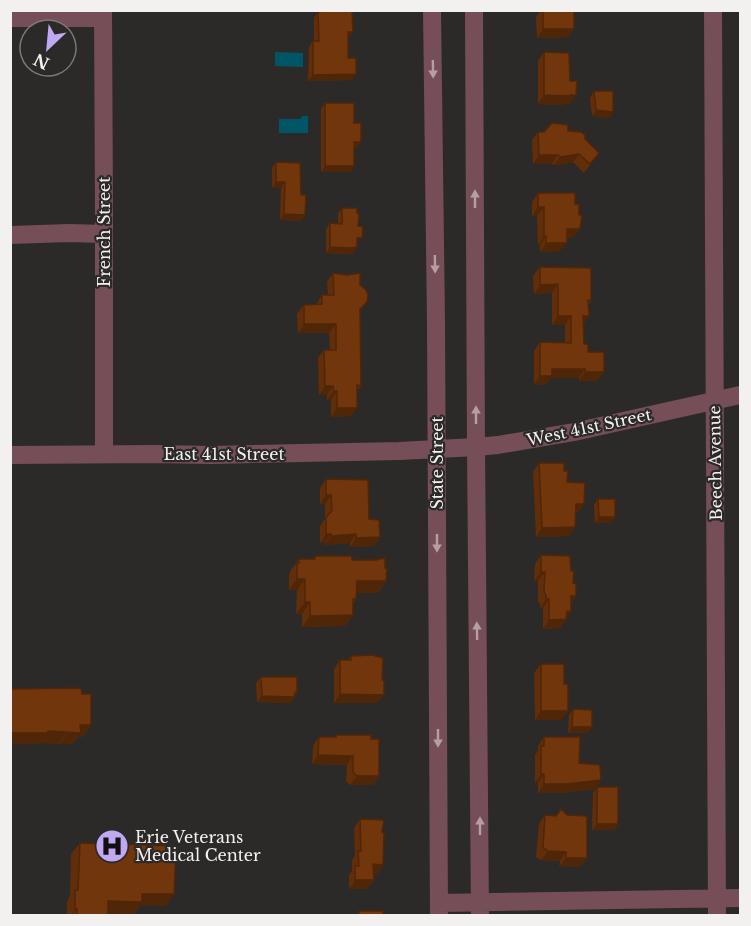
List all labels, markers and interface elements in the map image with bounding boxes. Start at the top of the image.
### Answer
north arrow [18,18,78,78]
text: N [30,49,53,74]
one-way arrow [428,59,437,78]
street label: French Street [94,177,114,287]
one-way arrow [470,189,480,208]
one-way arrow [430,254,440,273]
street label: West 41st Street [524,404,653,450]
one-way arrow [471,405,480,424]
street label: Beech Avenue [704,405,726,521]
street label: State Street [427,416,447,510]
street label: East 41st Street [164,444,284,464]
one-way arrow [432,533,442,552]
one-way arrow [473,621,482,640]
one-way arrow [433,728,443,747]
one-way arrow [475,816,485,835]
place label: Erie Veterans Medical Center [135,827,261,865]
hospital icon: Erie Veterans Medical Center [94,828,130,864]

